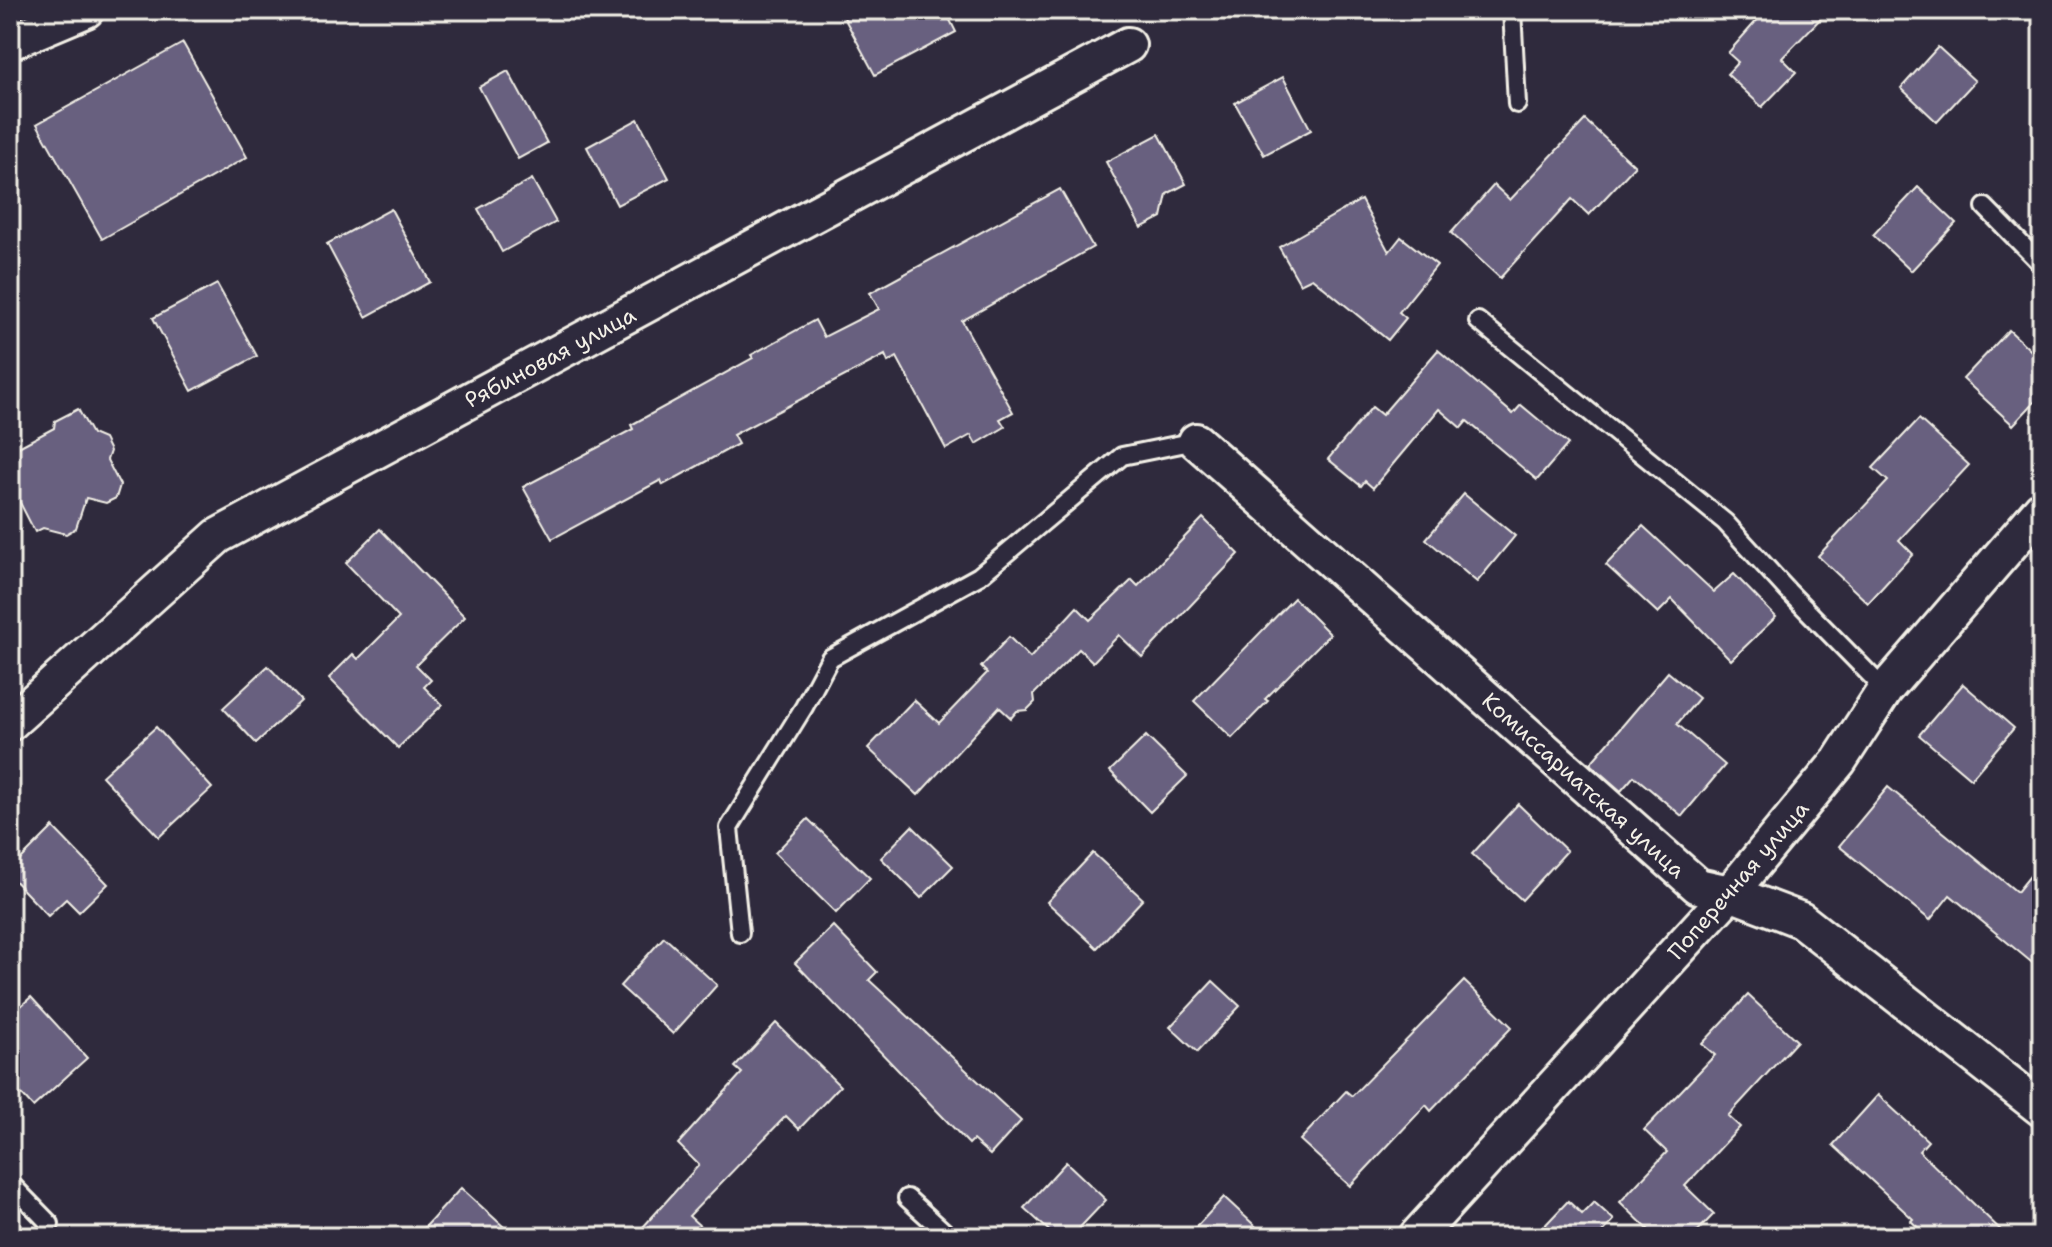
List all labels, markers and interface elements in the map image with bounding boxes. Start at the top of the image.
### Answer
street label: Рябиновая улица [460,300,641,415]
street label: Комиссариатская улица [1476,686,1692,885]
street label: Поперечная улица [1661,795,1816,966]

